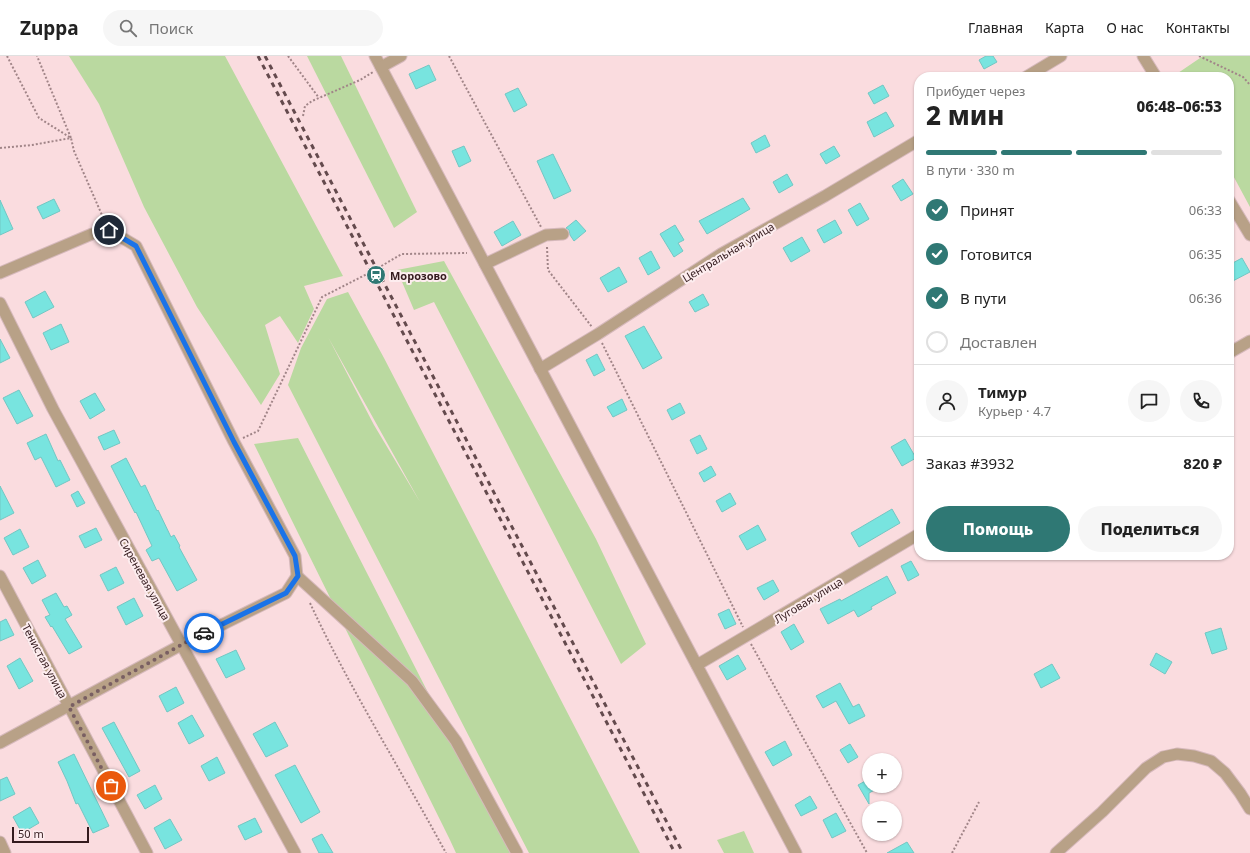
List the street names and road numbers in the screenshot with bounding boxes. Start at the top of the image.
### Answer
street label: Центральная улица [679,219,777,285]
street label: Сиреневая улица [116,535,174,623]
street label: Луговая улица [771,574,845,626]
street label: Тенистая улица [19,621,71,701]

